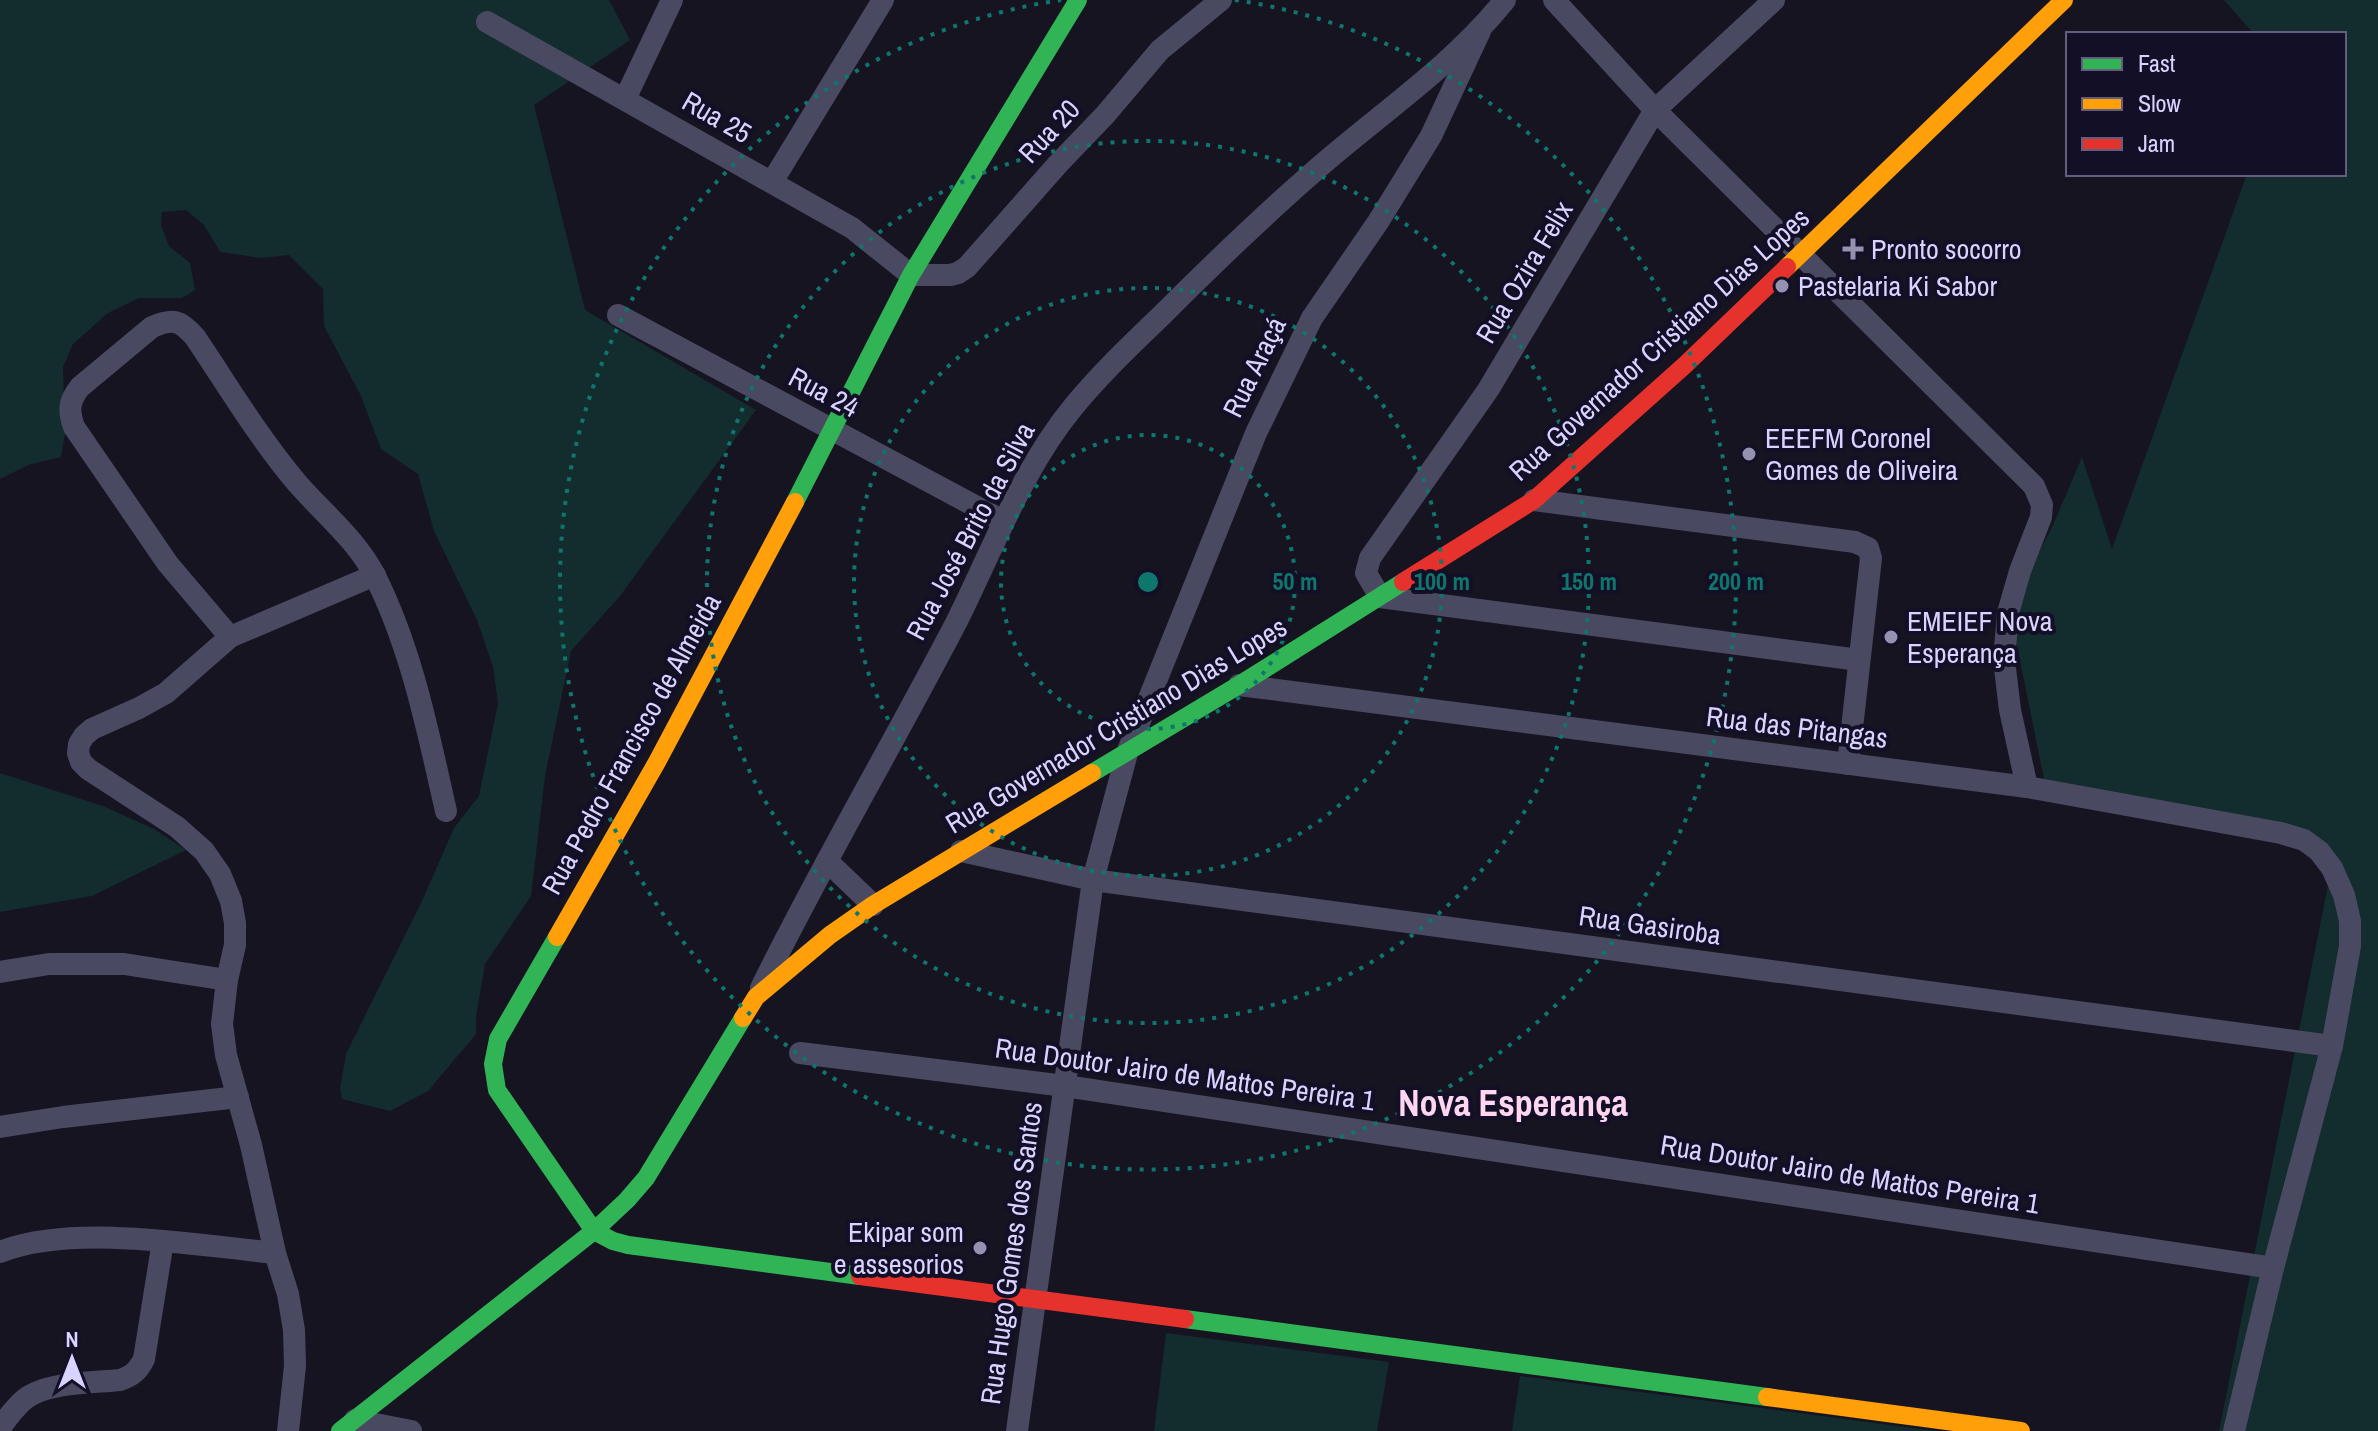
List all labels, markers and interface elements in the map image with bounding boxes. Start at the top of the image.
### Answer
legend [2066,32,2346,176]
text: Fast [2138,47,2176,79]
street label: Rua 25 [675,82,759,152]
text: Slow [2138,87,2181,119]
street label: Rua 20 [1010,91,1088,171]
text: Jam [2138,127,2175,159]
street label: Rua Ozira Felix [1467,193,1582,350]
street label: Rua Governador Cristiano Dias Lopes [1501,199,1817,489]
place label: Pronto socorro [1871,230,2022,268]
marker: Pronto socorro [1842,238,1864,260]
place label: Pastelaria Ki Sabor [1798,267,1997,305]
marker: Pastelaria Ki Sabor [1773,277,1791,295]
street label: Rua Araçá [1213,310,1295,424]
street label: Rua 24 [782,358,866,426]
street label: Rua José Brito da Silva [897,415,1044,646]
place label: EEEFM Coronel Gomes de Oliveira [1765,419,1958,489]
marker: EEEFM Coronel Gomes de Oliveira [1740,445,1758,463]
text: 50 m [1273,565,1317,597]
text: 100 m [1414,565,1470,597]
text: 150 m [1561,565,1617,597]
text: 200 m [1708,565,1764,597]
centre of rings [1134,568,1162,596]
street label: Rua Pedro Francisco de Almeida [532,587,730,901]
place label: EMEIEF Nova Esperança [1907,602,2053,672]
street label: Rua Governador Cristiano Dias Lopes [938,608,1294,842]
marker: EMEIEF Nova Esperança [1882,628,1900,646]
street label: Rua das Pitangas [1704,697,1890,757]
street label: Rua Gasiroba [1577,896,1724,954]
street label: Rua Doutor Jairo de Mattos Pereira 1 [993,1029,1377,1119]
district label: Nova Esperança [1398,1079,1628,1127]
street label: Rua Hugo Gomes dos Santos [971,1099,1051,1407]
street label: Rua Doutor Jairo de Mattos Pereira 1 [1658,1125,2042,1223]
place label: Ekipar som e assesorios [834,1213,964,1283]
marker: Ekipar som e assesorios [971,1239,989,1257]
north arrow [32,1319,112,1399]
text: N [65,1324,79,1354]

